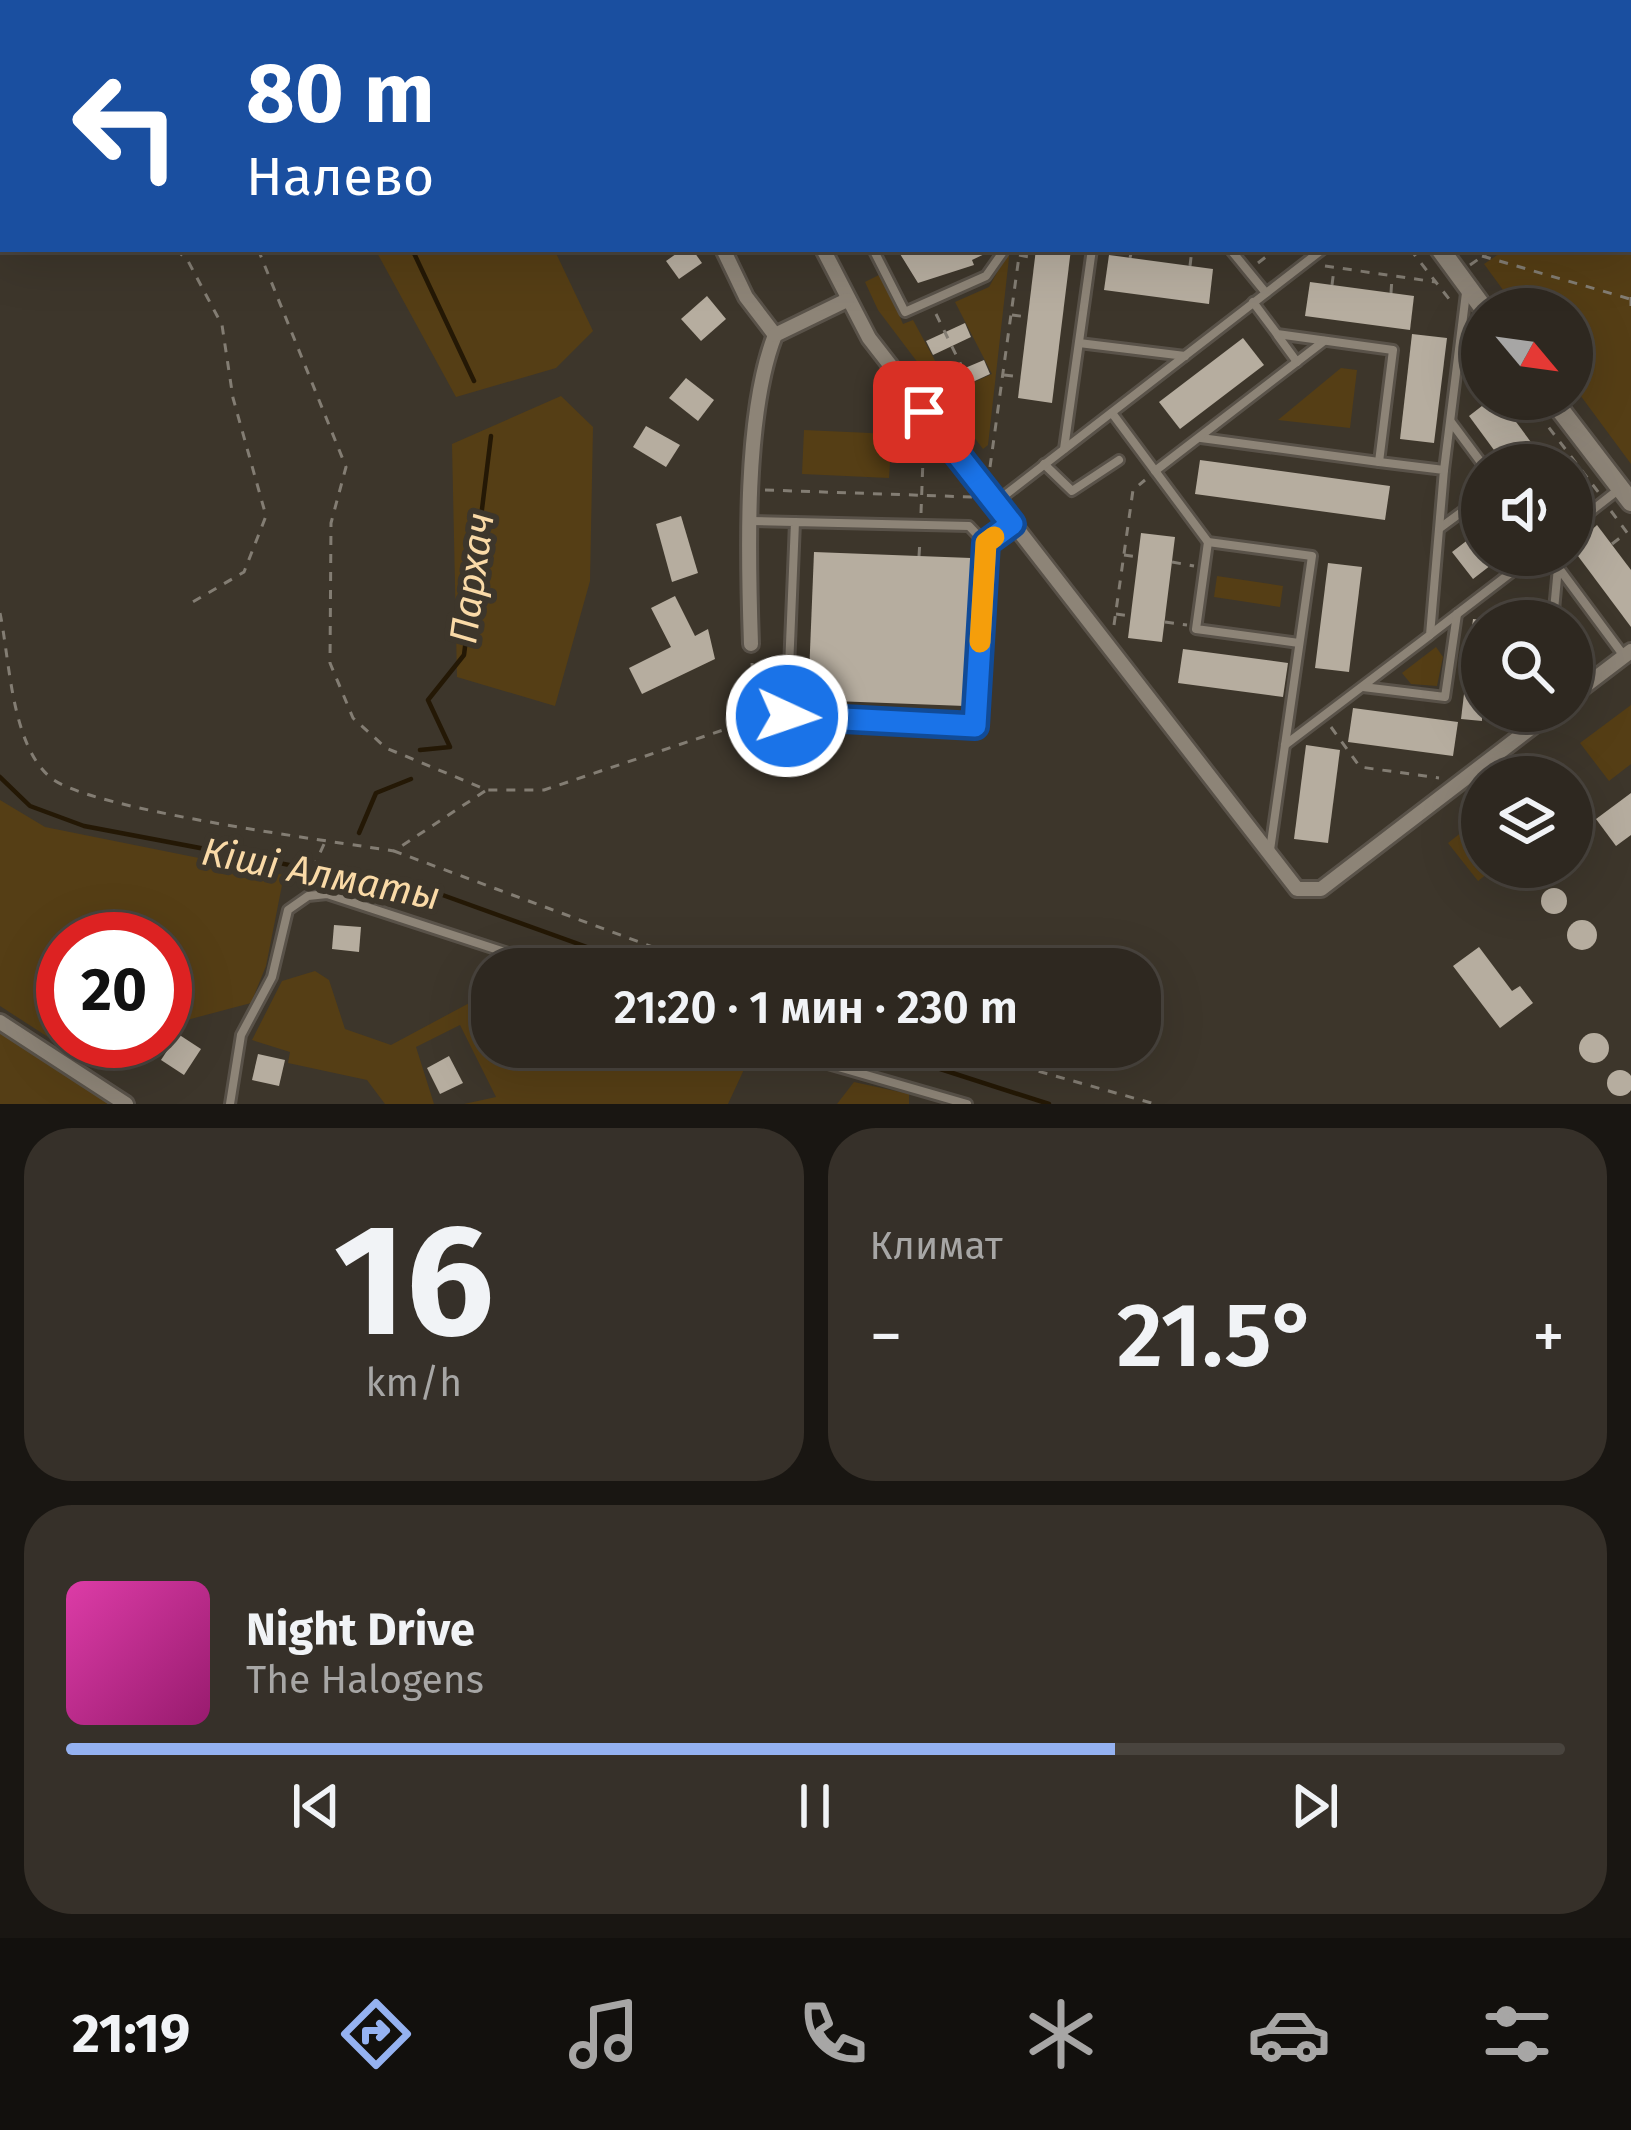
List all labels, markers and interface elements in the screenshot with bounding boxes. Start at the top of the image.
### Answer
text: 80 m [246,43,435,144]
icon: left [48,48,204,204]
text: Налево [246,145,434,209]
north arrow [1461,288,1593,420]
map controls [1461,288,1593,888]
pin [873,361,975,463]
icon: arrive [891,379,957,445]
button: sound [1461,444,1593,576]
water label: Пархач [440,509,504,647]
button: search [1461,600,1593,732]
position arrow [724,653,850,779]
button: layers [1461,756,1593,888]
water label: Кіші Алматы [198,828,444,920]
speed limit sign: 20 [36,912,192,1068]
text: 21:20 · 1 мин · 230 m [614,981,1018,1035]
text: 16 [334,1188,494,1375]
text: Климат [870,1223,1003,1269]
text: 21.5° [1117,1282,1318,1390]
text: − [870,1297,903,1376]
text: + [1532,1297,1565,1376]
text: km/h [365,1360,462,1406]
text: Night Drive [246,1603,475,1657]
text: The Halogens [246,1657,484,1703]
icon: previous [283,1773,349,1839]
icon: pause [782,1773,848,1839]
icon: next [1282,1773,1348,1839]
icon: directions [334,1992,418,2076]
icon: music [562,1992,646,2076]
icon: phone [791,1992,875,2076]
icon: climate [1019,1992,1103,2076]
icon: car [1247,1992,1331,2076]
icon: filters [1475,1992,1559,2076]
text: 21:19 [72,2002,190,2066]

